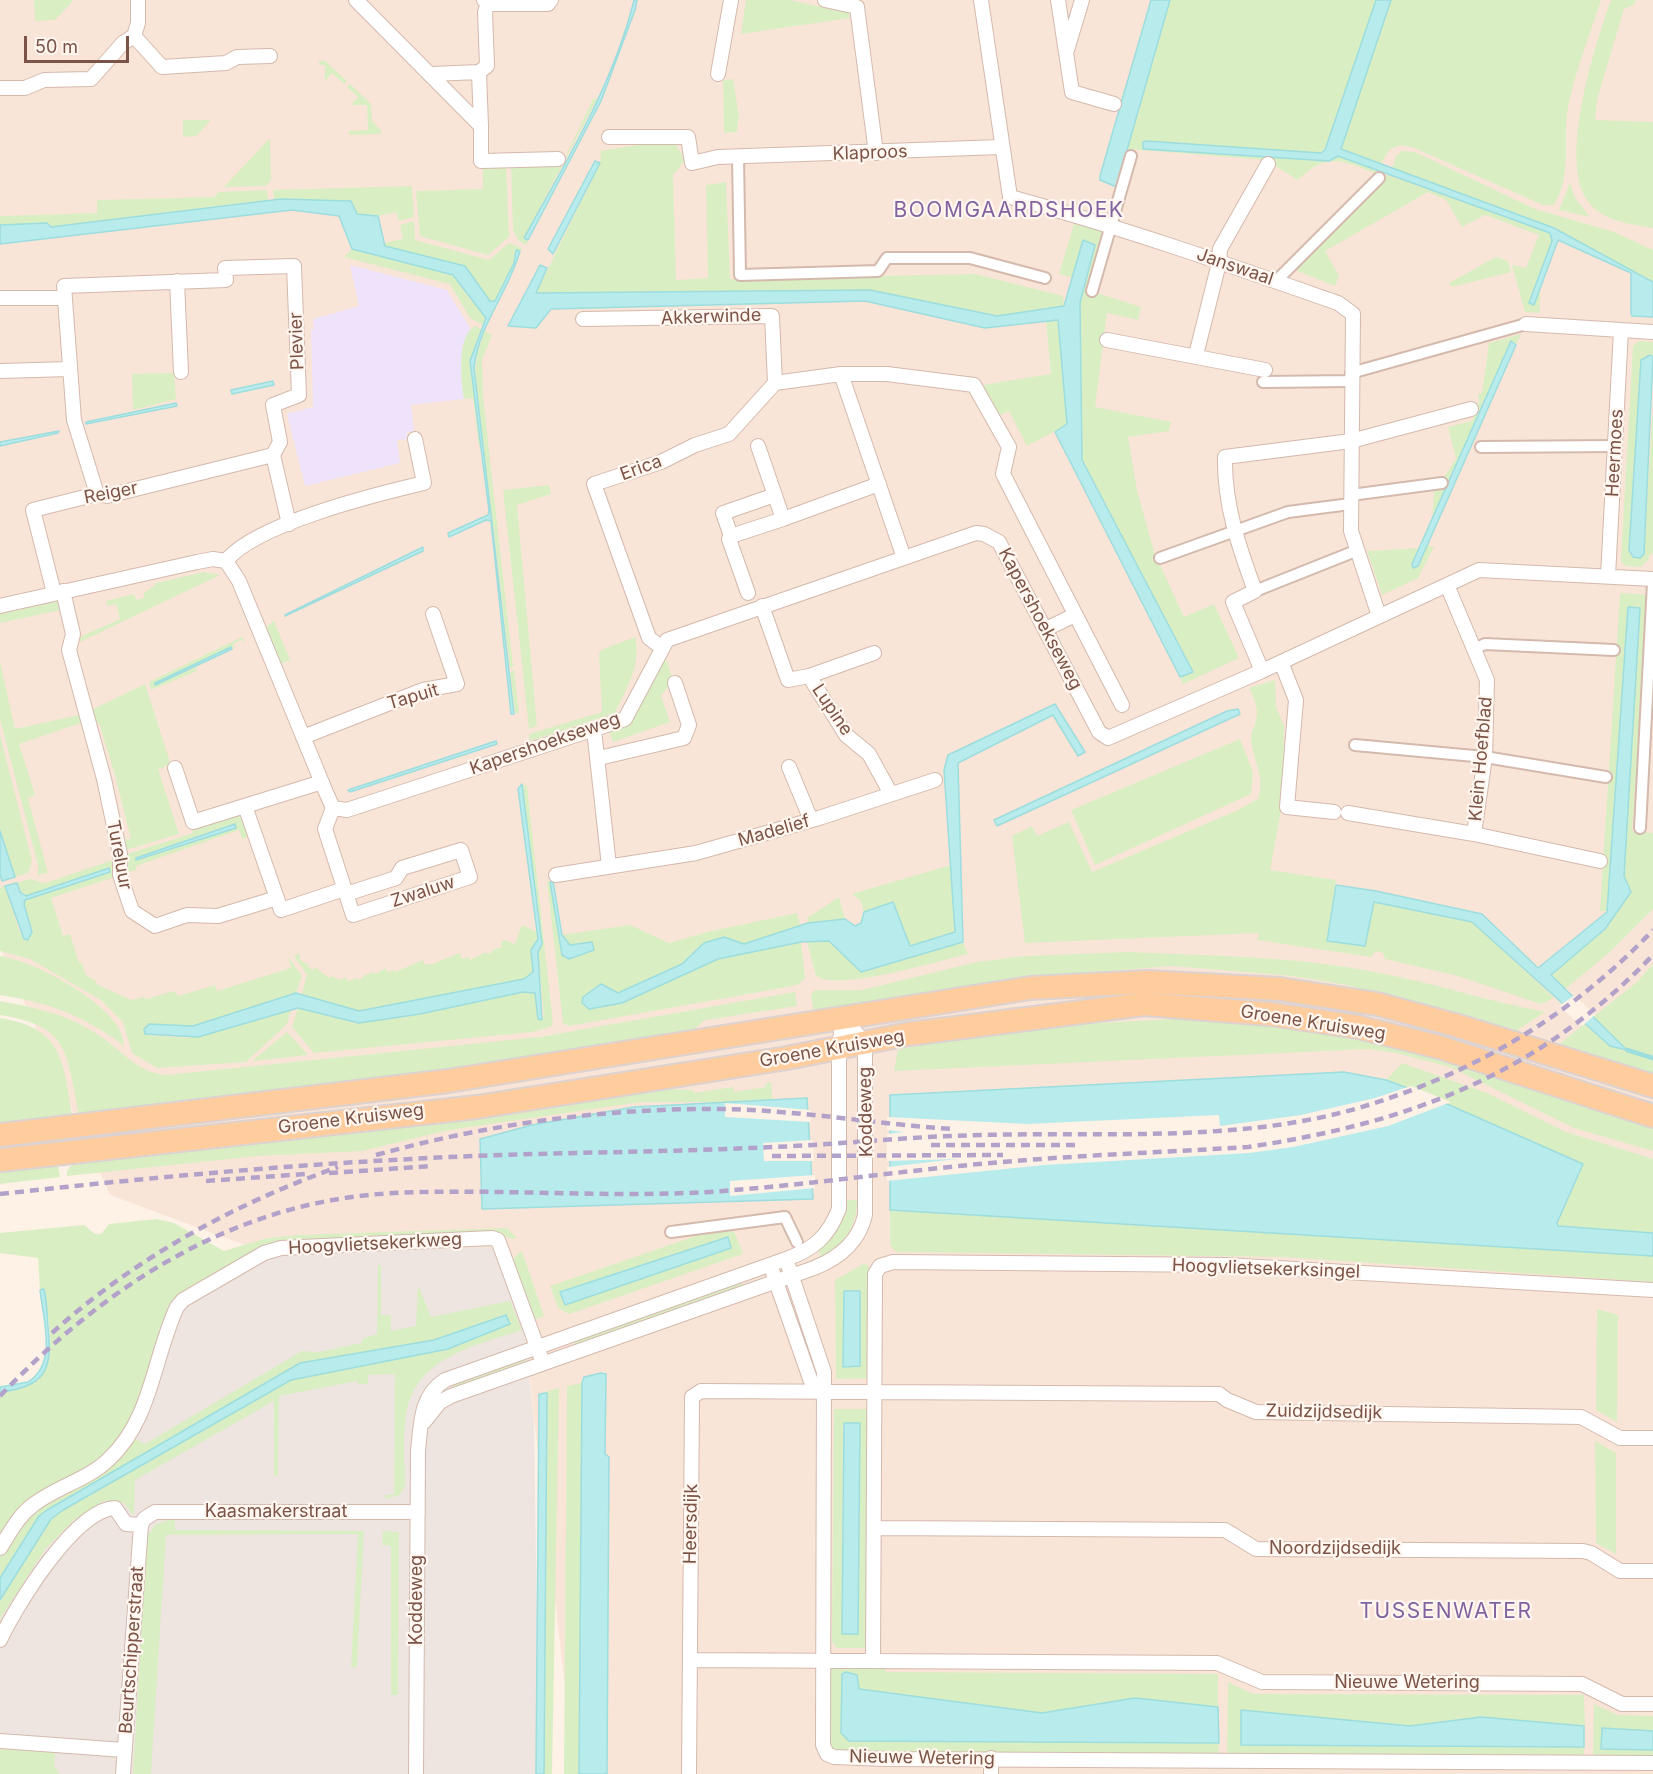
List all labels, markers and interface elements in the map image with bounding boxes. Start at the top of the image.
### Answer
scale bar [27,24,132,62]
text: 50 m [35,36,78,57]
street label: Klaproos [832,141,908,165]
district label: BOOMGAARDSHOEK [894,198,1124,224]
street label: Janswaal [1194,244,1276,290]
street label: Akkerwinde [660,304,762,330]
street label: Plevier [285,312,309,370]
street label: Heermoes [1602,409,1628,497]
street label: Erica [617,451,665,485]
street label: Reiger [82,477,140,509]
street label: Kapershoekseweg [994,544,1086,694]
street label: Tapuit [385,679,441,715]
street label: Lupine [807,680,857,740]
street label: Klein Hoefblad [1465,696,1497,822]
street label: Kapershoekseweg [467,708,623,780]
street label: Madelief [736,810,812,852]
street label: Tureluur [102,818,136,892]
street label: Zwaluw [388,872,458,912]
street label: Groene Kruisweg [1239,1001,1387,1045]
street label: Groene Kruisweg [758,1026,906,1072]
street label: Koddeweg [854,1067,878,1157]
street label: Groene Kruisweg [277,1099,425,1139]
street label: Hoogvlietsekerkweg [288,1229,462,1259]
street label: Hoogvlietsekerksingel [1171,1255,1361,1283]
street label: Zuidzijdsedijk [1266,1400,1382,1424]
street label: Heersdijk [680,1484,702,1564]
street label: Kaasmakerstraat [205,1501,347,1523]
street label: Noordzijdsedijk [1269,1538,1401,1560]
street label: Koddeweg [406,1555,428,1645]
street label: Beurtschipperstraat [115,1565,149,1735]
district label: TUSSENWATER [1360,1599,1532,1625]
street label: Nieuwe Wetering [1334,1672,1480,1694]
street label: Nieuwe Wetering [849,1746,995,1770]

